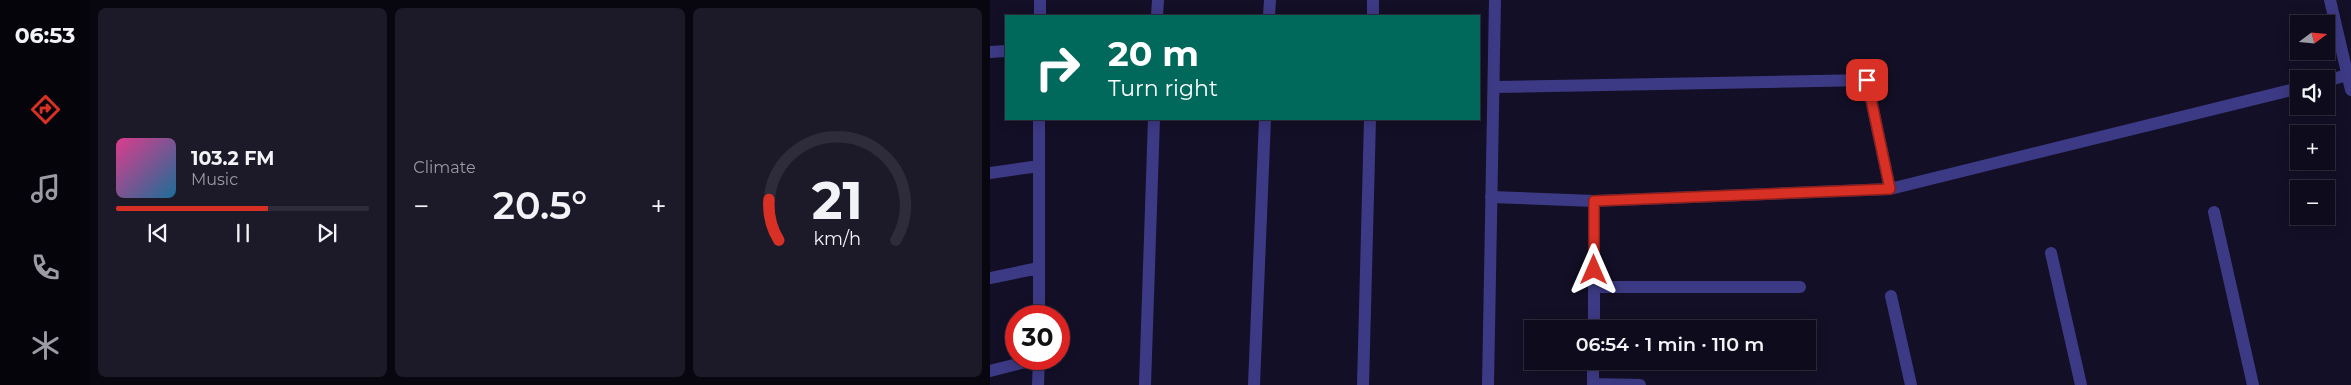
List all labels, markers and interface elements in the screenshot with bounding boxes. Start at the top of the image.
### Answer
north arrow [2290,15,2335,60]
map controls [2290,15,2335,225]
text: 06:53 [15,22,75,49]
text: 20 m [1108,32,1199,75]
icon: right [1025,35,1090,100]
pin [1846,59,1888,101]
icon: arrive [1853,66,1881,94]
button: sound [2290,70,2335,115]
text: Turn right [1108,75,1218,102]
icon: directions [28,92,63,127]
button: + [2290,125,2335,170]
text: 103.2 FM [191,147,274,170]
text: Climate [413,158,476,177]
text: 21 [812,169,863,232]
text: Music [191,170,238,189]
icon: music [28,171,63,206]
button: − [2290,180,2335,225]
text: 20.5° [493,182,587,229]
text: − [413,189,429,223]
text: + [651,189,667,223]
icon: previous [144,219,172,247]
icon: pause [229,219,257,247]
icon: next [313,219,341,247]
text: km/h [814,228,861,249]
position arrow [1567,243,1619,295]
icon: phone [28,250,63,285]
speed limit sign: 30 [1005,305,1070,370]
icon: climate [28,328,63,363]
text: 06:54 · 1 min · 110 m [1576,333,1764,356]

